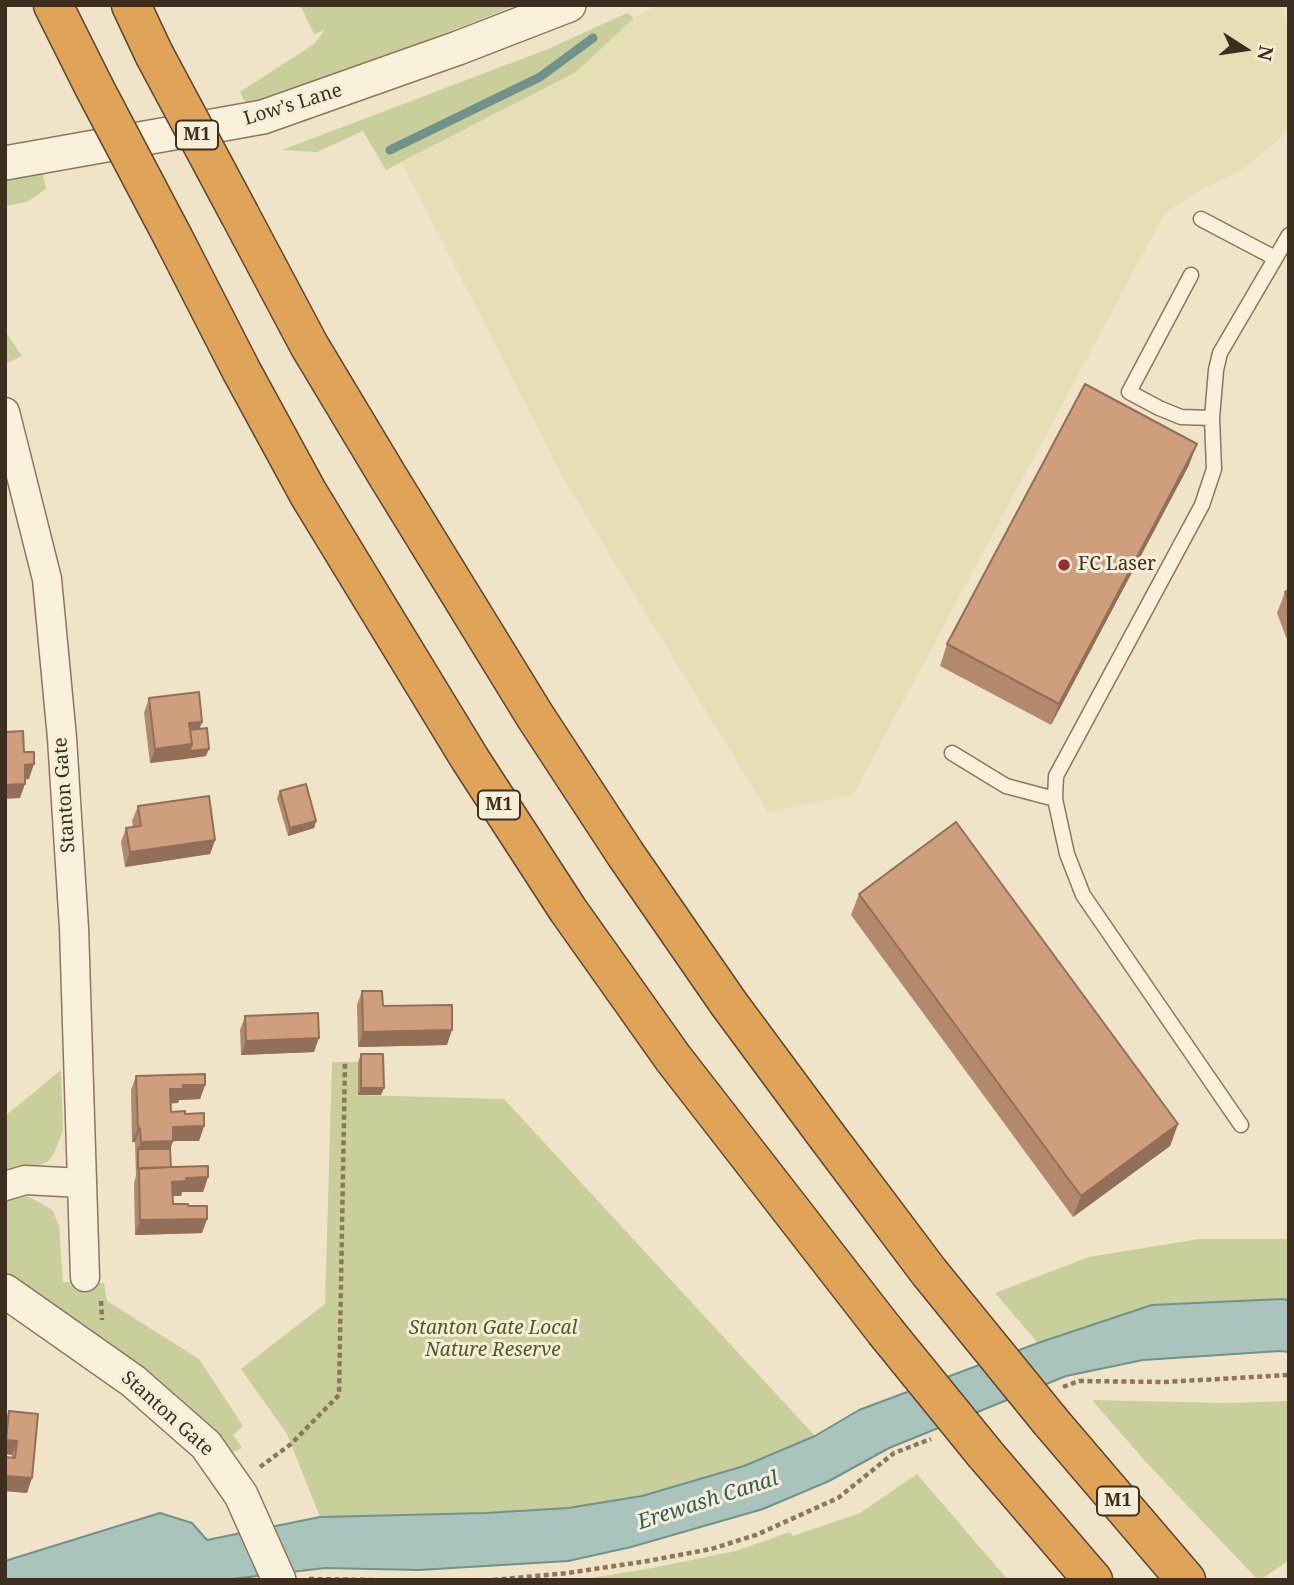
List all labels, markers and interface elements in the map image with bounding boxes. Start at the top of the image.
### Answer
north arrow [1210,14,1280,84]
text: N [1251,43,1280,63]
street label: Low's Lane [241,79,345,131]
road number: M1 [176,120,218,150]
place label: FC Laser [1078,554,1156,576]
marker: FC Laser [1056,557,1072,573]
street label: Stanton Gate [50,736,80,854]
road number: M1 [478,790,520,820]
park label: Stanton Gate Local Nature Reserve [409,1318,577,1362]
street label: Stanton Gate [116,1367,218,1461]
water label: Erewash Canal [634,1466,782,1536]
road number: M1 [1097,1486,1139,1516]

